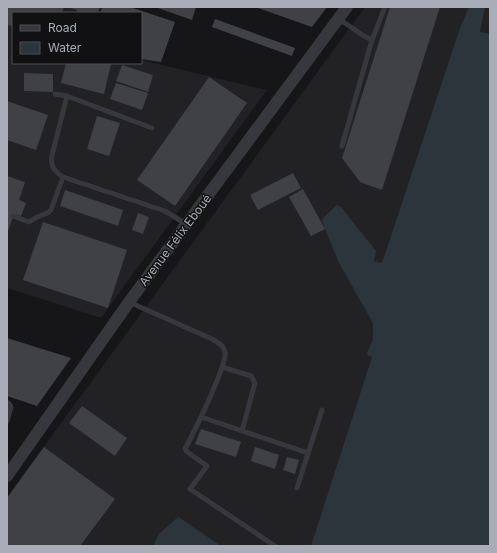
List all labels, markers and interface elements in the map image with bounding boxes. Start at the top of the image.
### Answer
legend [12,12,142,64]
text: Road [48,20,77,35]
text: Water [48,40,82,55]
street label: Avenue Félix Eboué [136,191,214,289]

